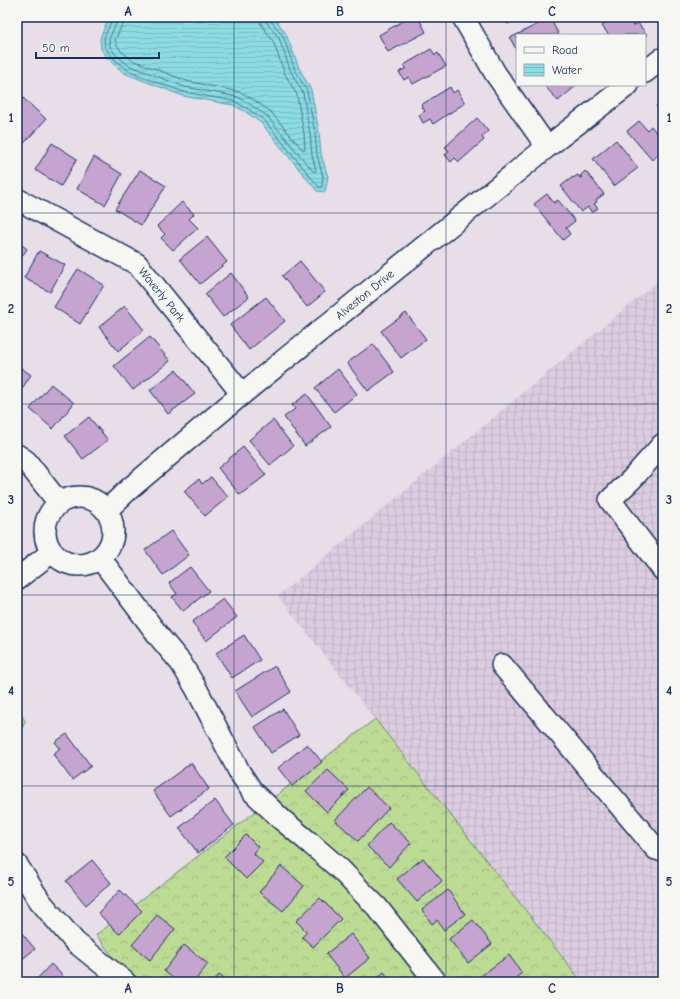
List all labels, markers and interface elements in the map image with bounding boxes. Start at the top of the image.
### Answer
text: A [124,4,132,19]
text: B [336,4,344,19]
text: C [548,4,556,19]
scale bar [36,34,159,60]
legend [516,34,646,86]
text: 50 m [42,41,70,55]
text: Road [552,43,578,57]
text: Water [552,63,582,77]
text: 1 [8,110,14,125]
text: 1 [666,110,672,125]
street label: Waverly Park [136,265,188,325]
street label: Alveston Drive [333,267,397,322]
text: 2 [8,301,14,316]
text: 2 [666,301,672,316]
text: 3 [8,492,14,507]
text: 3 [666,492,672,507]
text: 4 [8,683,14,698]
text: 4 [666,683,672,698]
text: 5 [8,874,15,889]
text: 5 [666,874,673,889]
text: A [124,981,132,996]
text: B [336,981,344,996]
text: C [548,981,556,996]

